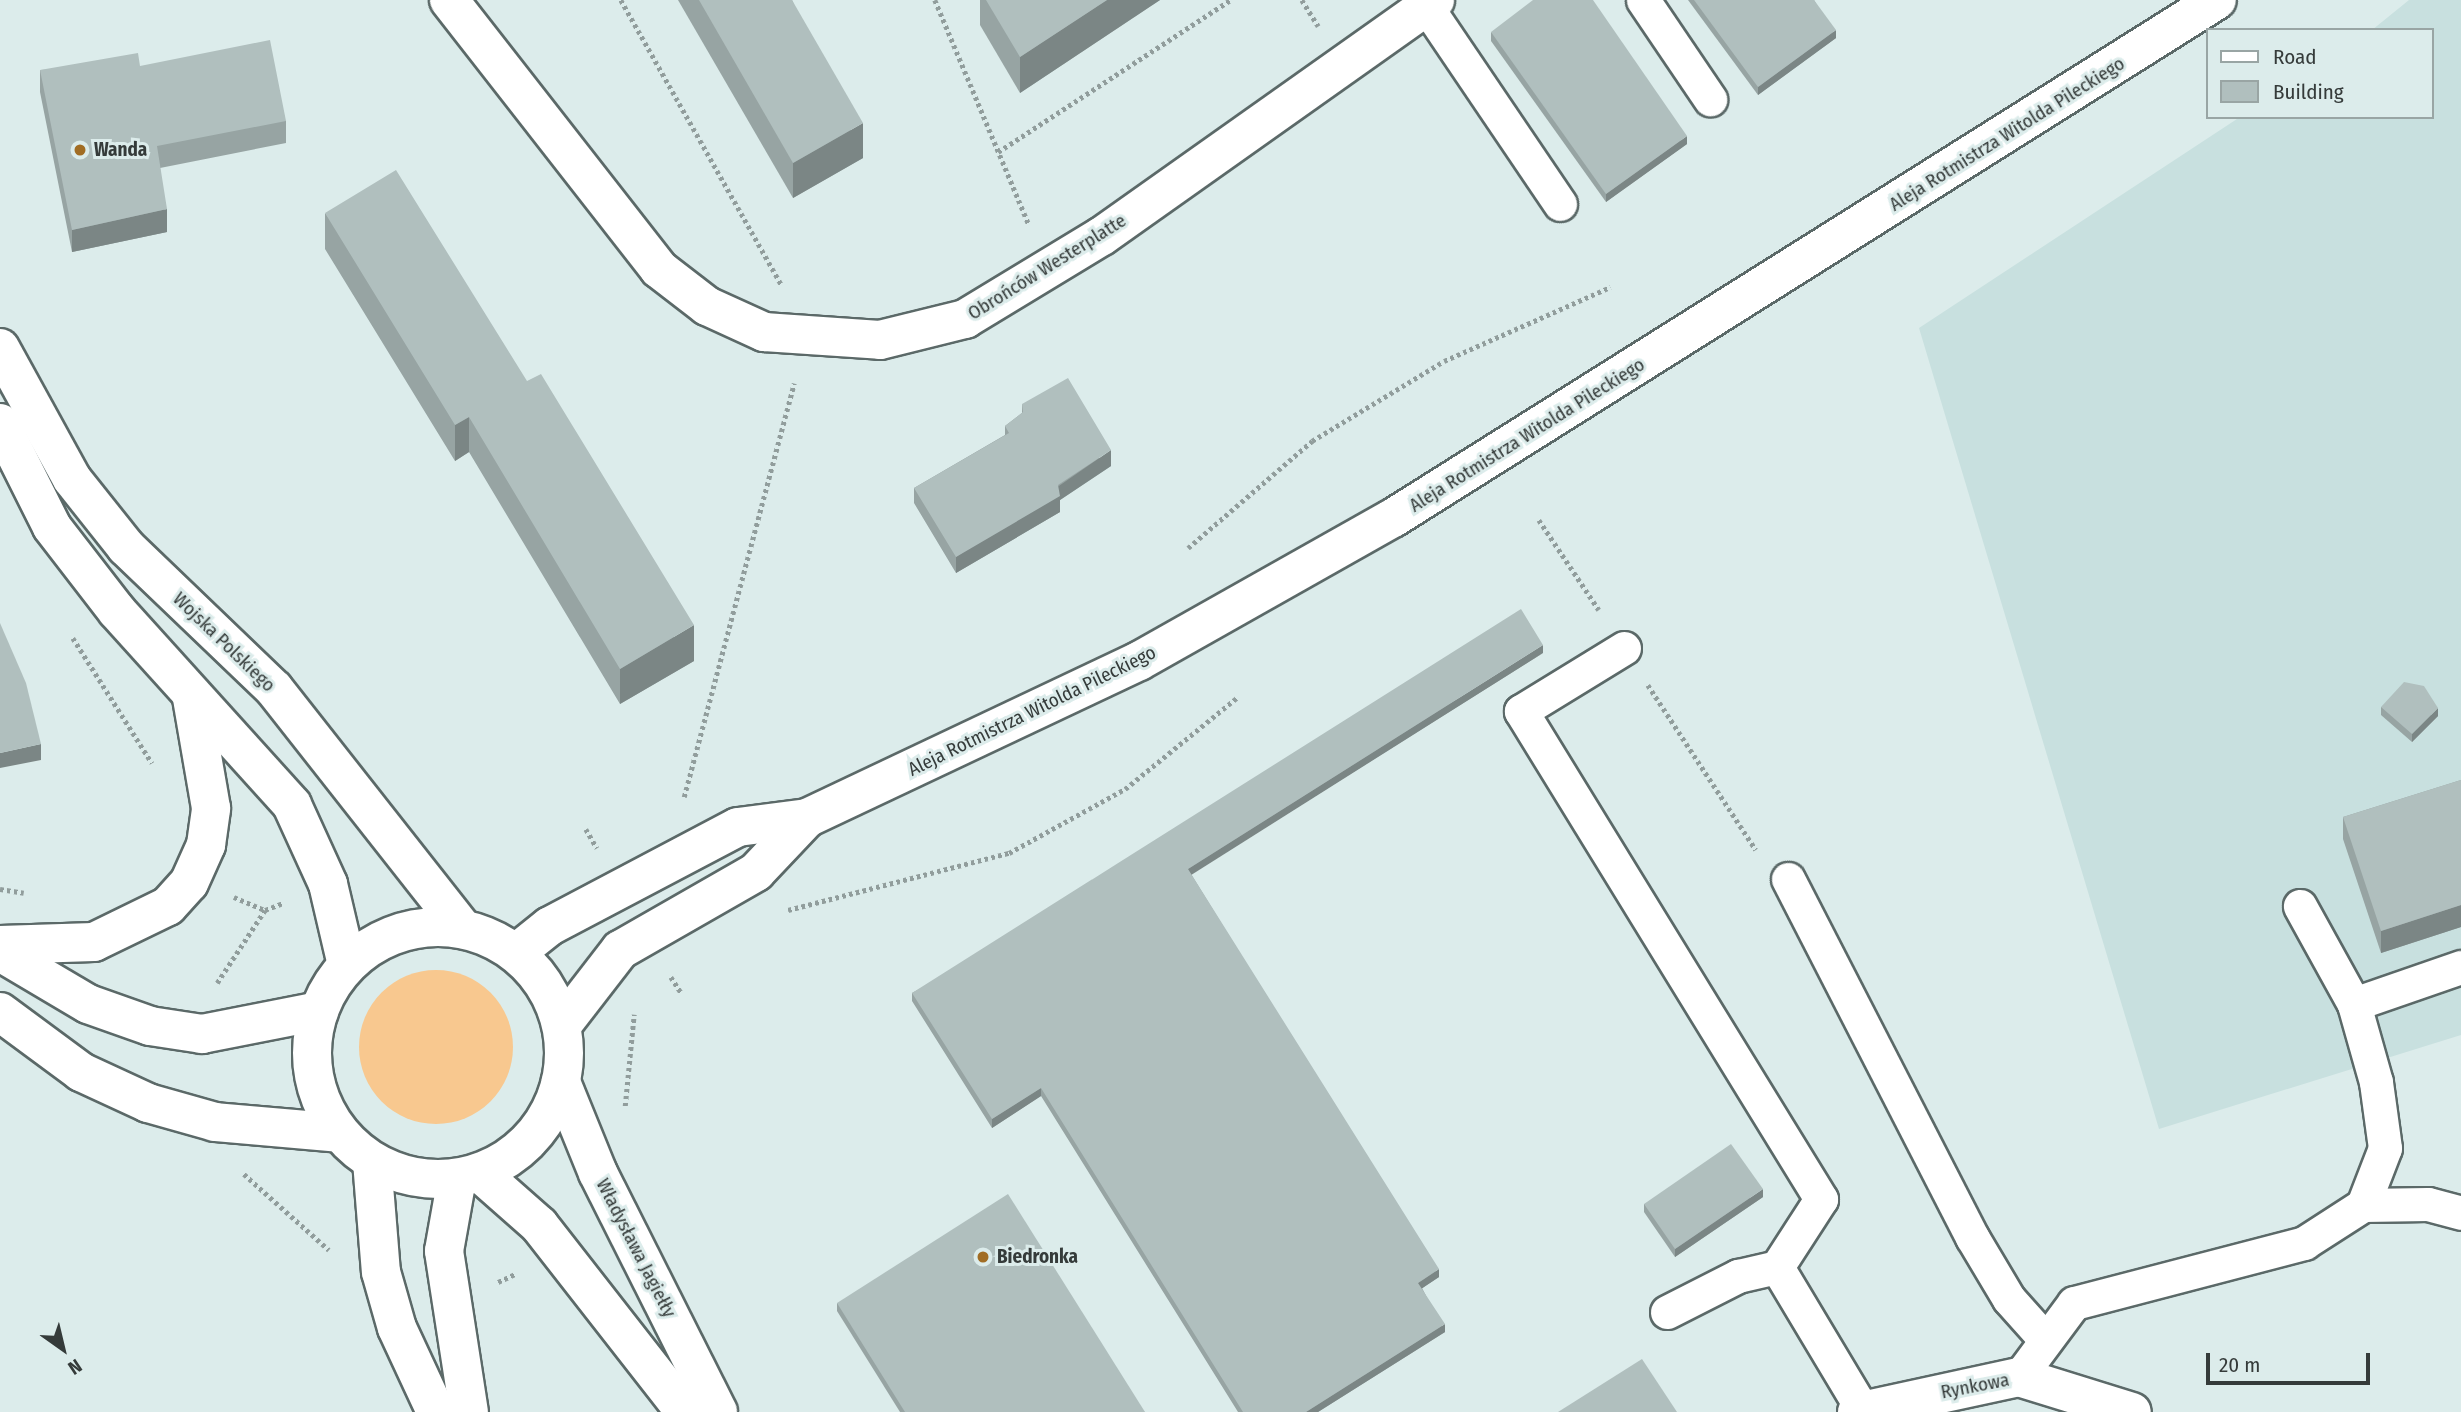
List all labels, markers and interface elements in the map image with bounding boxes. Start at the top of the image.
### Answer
legend [2206,28,2433,119]
text: Road [2273,44,2317,70]
street label: Aleja Rotmistrza Witolda Pileckiego [1885,52,2129,216]
text: Building [2273,79,2344,105]
place label: Wanda [94,139,147,161]
marker: Wanda [72,142,88,158]
street label: Obrońców Westerplatte [964,209,1130,325]
street label: Aleja Rotmistrza Witolda Pileckiego [1405,353,1649,517]
street label: Wojska Polskiego [168,587,280,697]
street label: Aleja Rotmistrza Witolda Pileckiego [904,641,1160,781]
street label: Władysława Jagiełły [591,1175,681,1321]
place label: Biedronka [997,1246,1078,1268]
marker: Biedronka [975,1249,991,1265]
north arrow [28,1314,98,1384]
scale bar [2209,1338,2374,1382]
text: 20 m [2219,1352,2260,1378]
text: N [64,1354,86,1380]
street label: Rynkowa [1939,1368,2011,1404]

